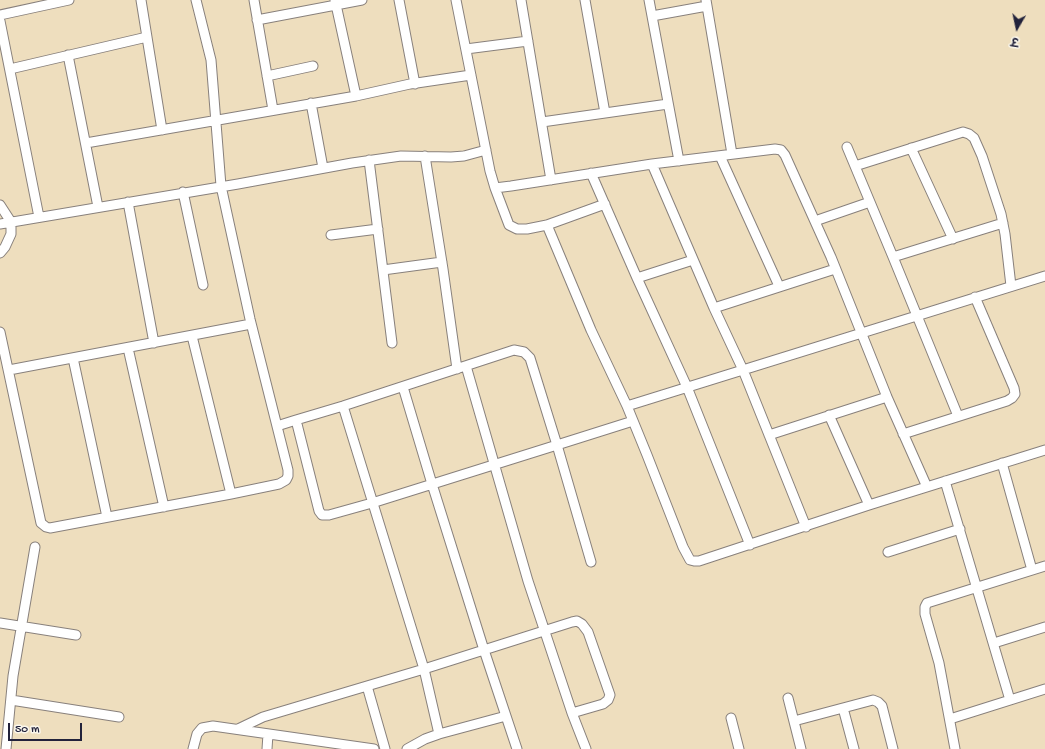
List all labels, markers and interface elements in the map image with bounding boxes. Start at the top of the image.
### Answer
north arrow [997,8,1037,48]
text: उ [1011,33,1020,46]
scale bar [10,715,84,741]
text: 50 m [15,723,40,737]

